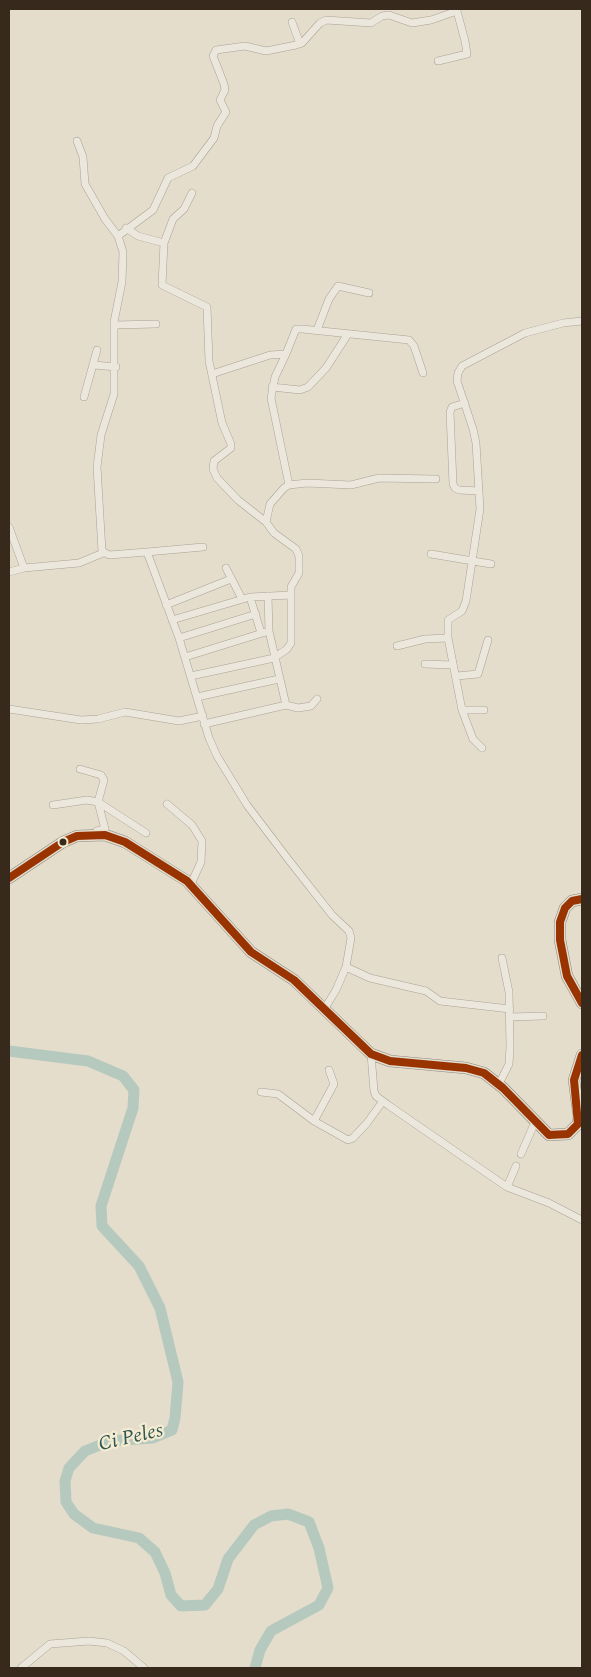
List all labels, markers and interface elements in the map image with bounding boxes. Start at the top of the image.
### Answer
unlabelled marker [58,837,68,847]
water label: Ci Peles [96,1420,166,1458]

